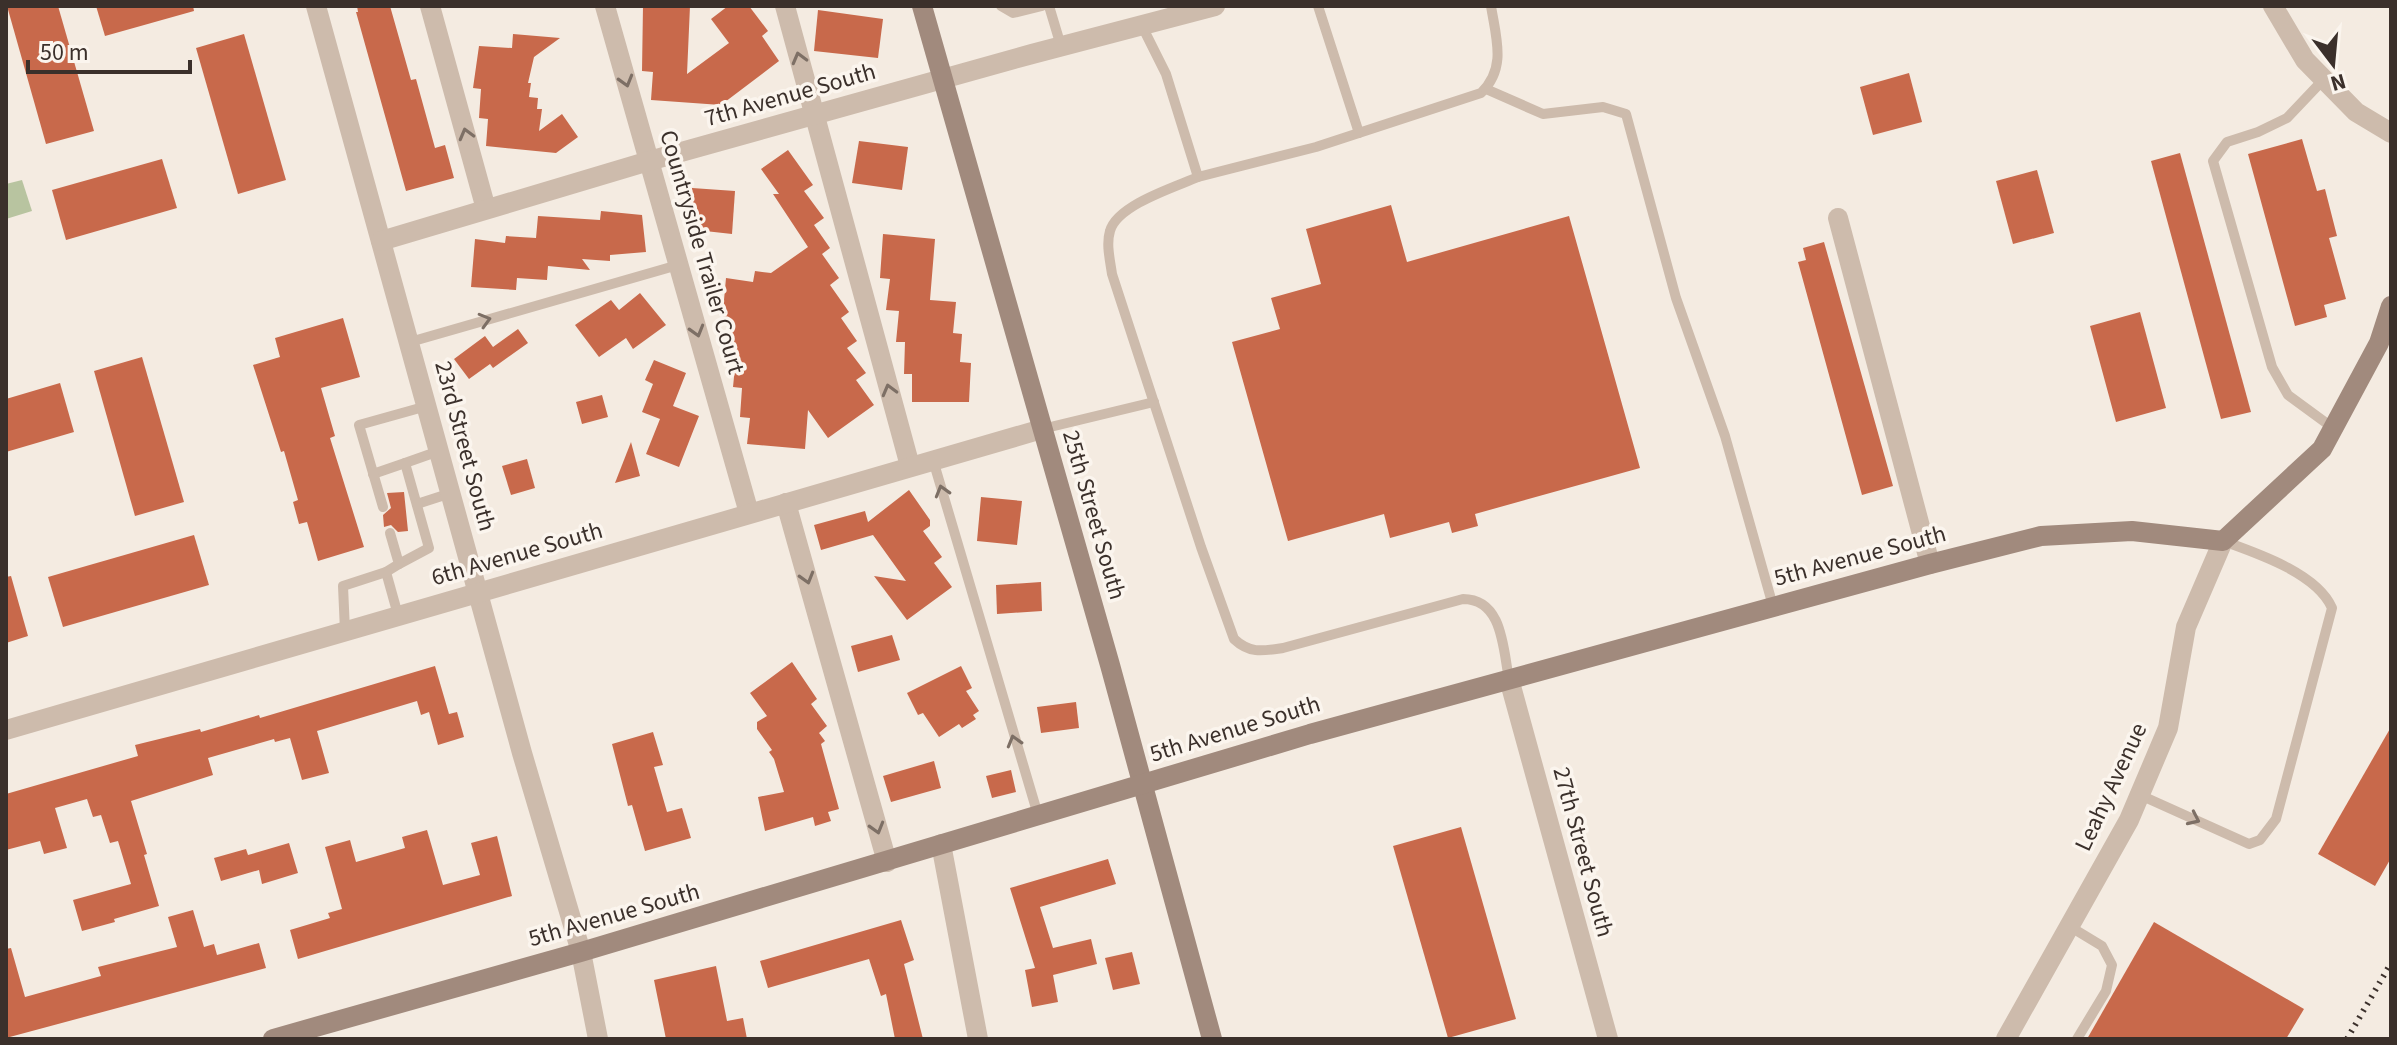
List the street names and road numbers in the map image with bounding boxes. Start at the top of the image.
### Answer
street label: 7th Avenue South [700,54,880,136]
street label: Countryside Trailer Court [650,126,754,378]
street label: 23rd Street South [425,357,505,535]
street label: 25th Street South [1053,426,1135,604]
street label: 6th Avenue South [427,513,607,595]
street label: 5th Avenue South [1770,516,1950,596]
street label: 5th Avenue South [1145,686,1325,772]
street label: Leahy Avenue [2066,717,2156,857]
street label: 27th Street South [1543,763,1623,941]
street label: 5th Avenue South [524,874,704,956]

